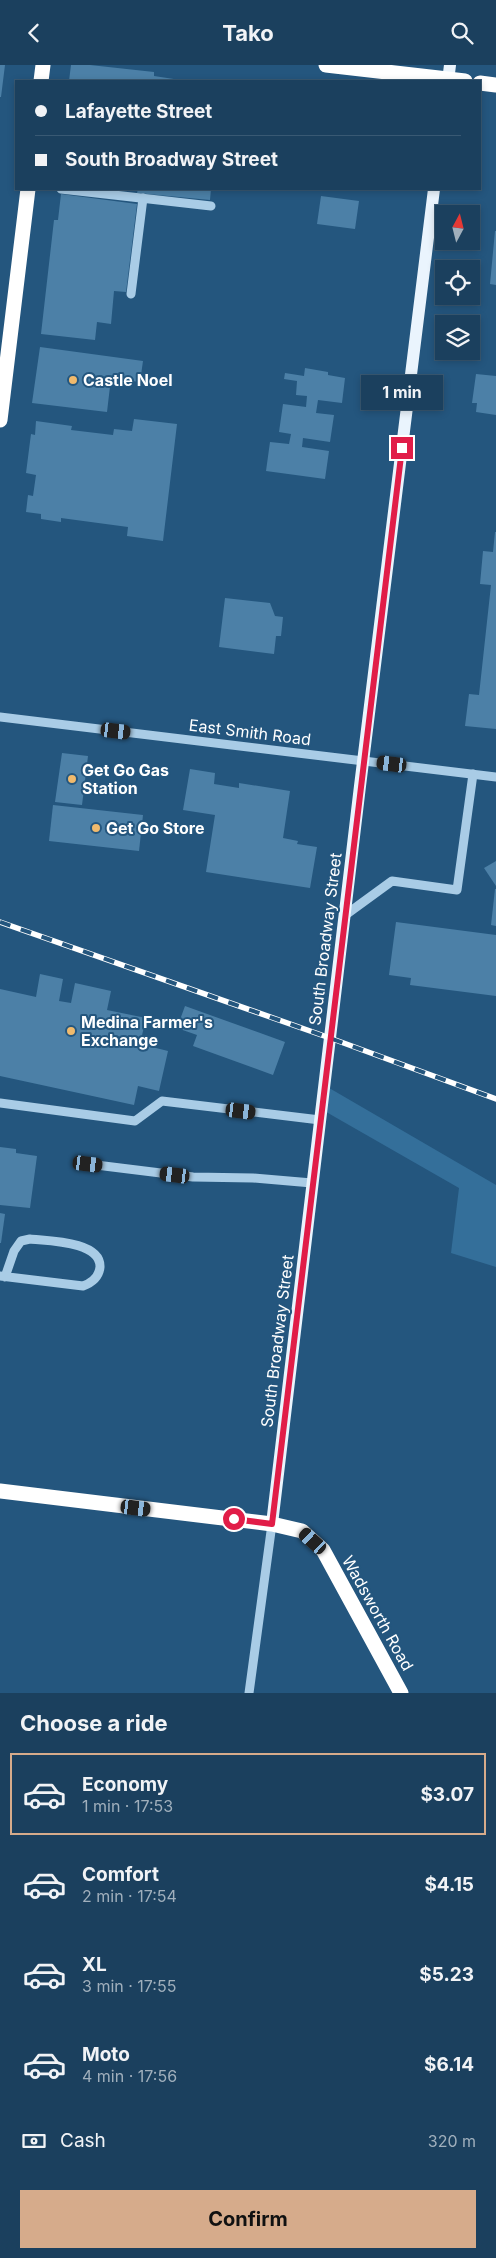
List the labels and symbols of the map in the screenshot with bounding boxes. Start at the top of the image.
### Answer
north arrow [435,205,480,250]
place label: Castle Noel [83,370,173,390]
marker: Castle Noel [67,374,79,386]
callout: 1 min [361,375,443,411]
route end [391,437,413,459]
street label: East Smith Road [188,715,312,749]
car [100,722,131,740]
car [376,755,407,773]
place label: Get Go Gas Station [82,760,169,798]
marker: Get Go Gas Station [66,773,78,785]
place label: Get Go Store [106,818,204,838]
marker: Get Go Store [90,822,102,834]
street label: South Broadway Street [304,852,346,1026]
place label: Medina Farmer's Exchange [81,1012,213,1050]
marker: Medina Farmer's Exchange [65,1025,77,1037]
car [225,1102,256,1120]
car [72,1155,103,1173]
car [159,1166,190,1184]
street label: South Broadway Street [256,1254,298,1428]
car [120,1499,151,1517]
route start [223,1508,245,1530]
car [296,1525,329,1557]
street label: Wadsworth Road [338,1552,418,1674]

